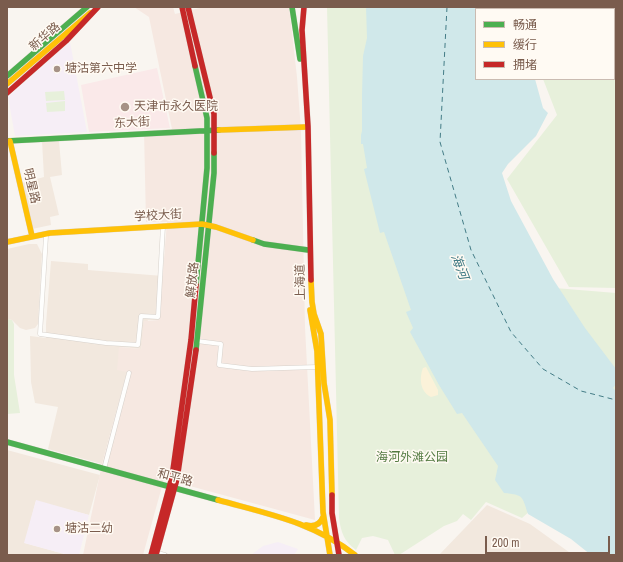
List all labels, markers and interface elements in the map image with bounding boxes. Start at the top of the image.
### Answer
legend [475,8,615,80]
text: 畅通 [513,17,537,33]
street label: 新华路 [27,20,63,54]
text: 缓行 [513,37,537,53]
text: 拥堵 [513,57,537,73]
place label: 塘沽第六中学 [65,62,137,76]
marker: 塘沽第六中学 [52,64,62,74]
place label: 天津市永久医院 [134,100,218,114]
marker: 天津市永久医院 [119,101,131,113]
street label: 东大街 [114,115,150,131]
street label: 明星路 [20,167,42,205]
street label: 学校大街 [134,208,182,224]
water label: 海河 [447,252,471,282]
street label: 解放路 [184,261,202,299]
street label: 上海道 [293,264,309,300]
park label: 海河外滩公园 [376,451,448,465]
street label: 和平路 [156,466,194,490]
place label: 塘沽二幼 [65,522,113,536]
marker: 塘沽二幼 [52,524,62,534]
scale bar [487,528,612,554]
text: 200 m [492,535,519,551]

